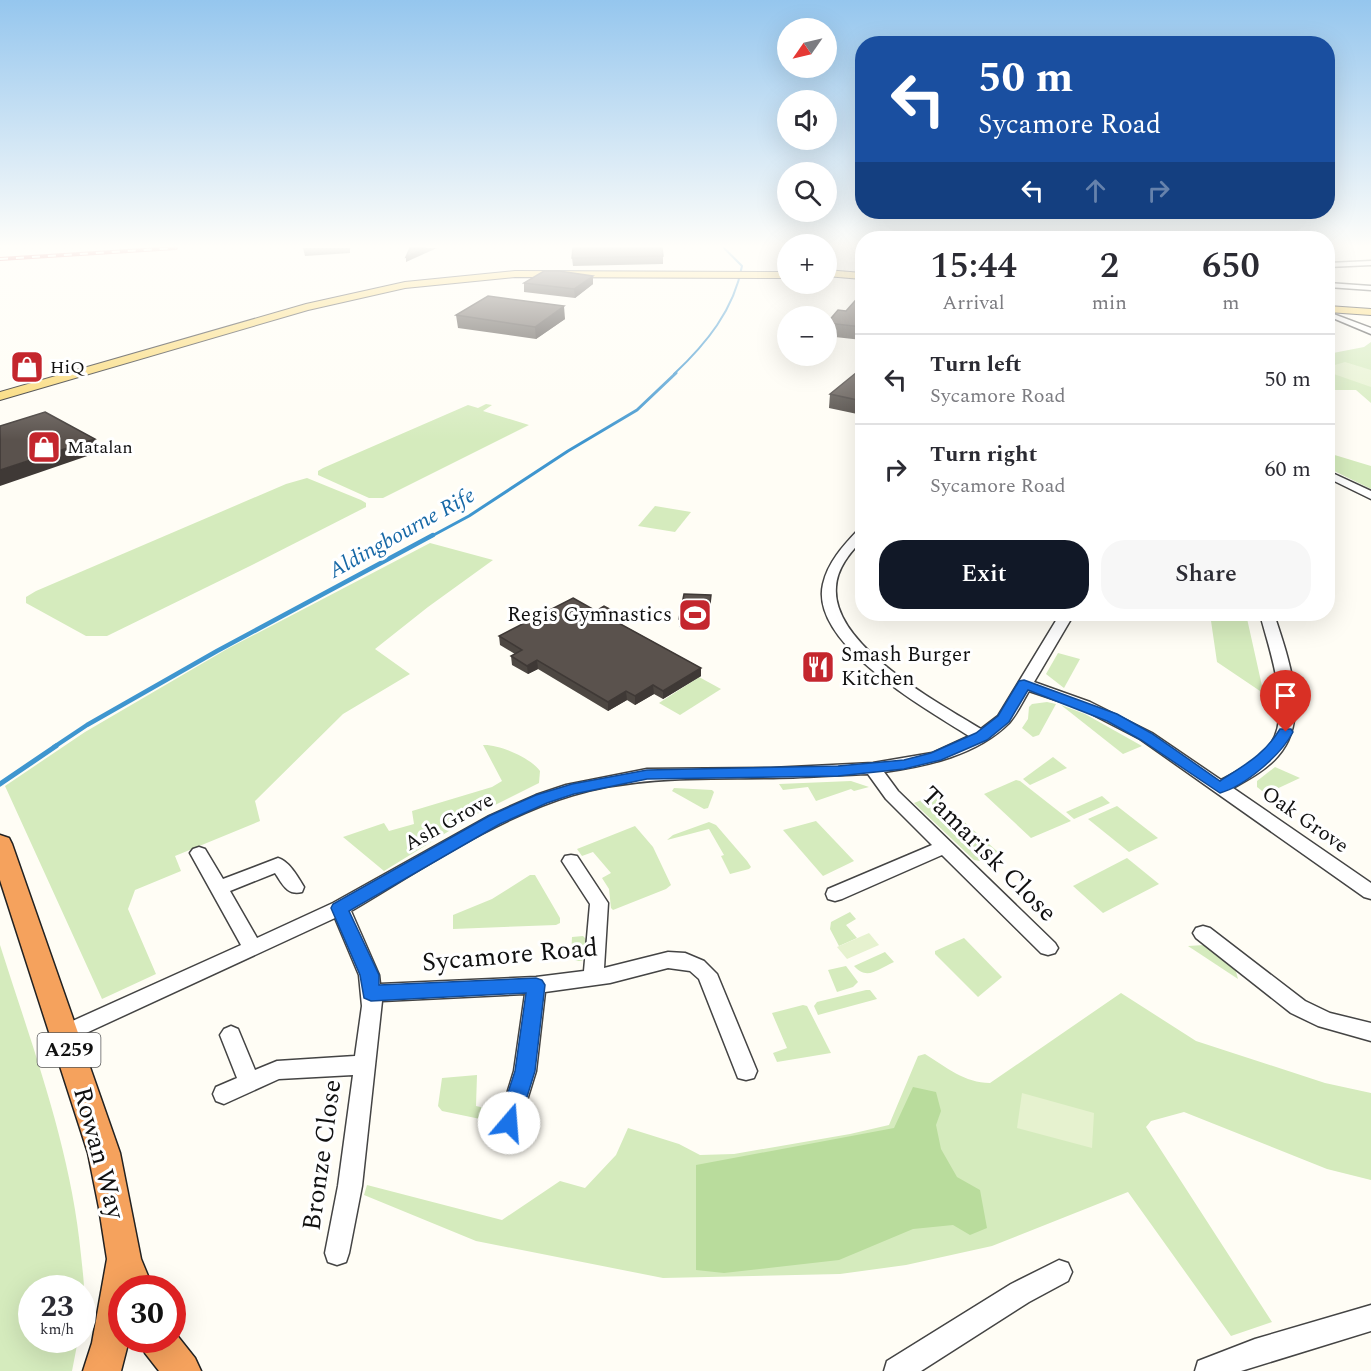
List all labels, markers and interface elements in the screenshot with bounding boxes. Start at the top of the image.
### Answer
north arrow [777,18,837,78]
map controls [777,18,837,366]
text: 50 m [978,47,1073,110]
icon: left [879,60,957,138]
button: sound [777,90,837,150]
text: Sycamore Road [978,104,1161,146]
button: search [777,162,837,222]
icon: left [1016,174,1049,207]
icon: ahead [1079,174,1112,207]
icon: right [1142,174,1175,207]
button: + [777,234,837,294]
text: 15:44 [930,239,1017,294]
text: 2 [1100,239,1119,294]
text: 650 [1202,239,1260,294]
text: Arrival [942,288,1005,318]
text: min [1092,288,1127,318]
text: m [1222,288,1240,318]
button: − [777,306,837,366]
text: Turn left [930,348,1022,381]
shop icon: HiQ [9,349,45,385]
place label: HiQ [50,354,85,381]
icon: left [879,363,912,396]
text: 50 m [1265,363,1311,396]
text: Sycamore Road [930,381,1066,411]
shop icon: Matalan [26,429,62,465]
place label: Matalan [67,434,133,461]
text: Turn right [930,438,1037,471]
icon: right [879,453,912,486]
text: 60 m [1265,453,1311,486]
text: Sycamore Road [930,471,1066,501]
water label: Aldingbourne Rife [322,479,481,587]
button: Exit [879,540,1089,609]
button: Share [1101,540,1311,609]
sports icon: Regis Gymnastics [677,597,713,633]
place label: Regis Gymnastics [507,599,672,631]
place label: Smash Burger Kitchen [841,639,971,695]
restaurant icon: Smash Burger Kitchen [800,649,836,685]
pin [1260,670,1311,732]
icon: arrive [1269,679,1302,712]
street label: Tamarisk Close [911,776,1067,932]
street label: Oak Grove [1255,778,1355,862]
street label: Ash Grove [398,784,500,860]
street label: Sycamore Road [420,927,600,983]
road number: A259 [38,1033,100,1067]
street label: Bronze Close [292,1077,352,1233]
street label: Rowan Way [62,1083,136,1225]
position arrow [477,1091,541,1155]
speed limit sign: 30 [108,1275,186,1353]
text: 23 [40,1284,74,1330]
text: km/h [40,1318,74,1341]

